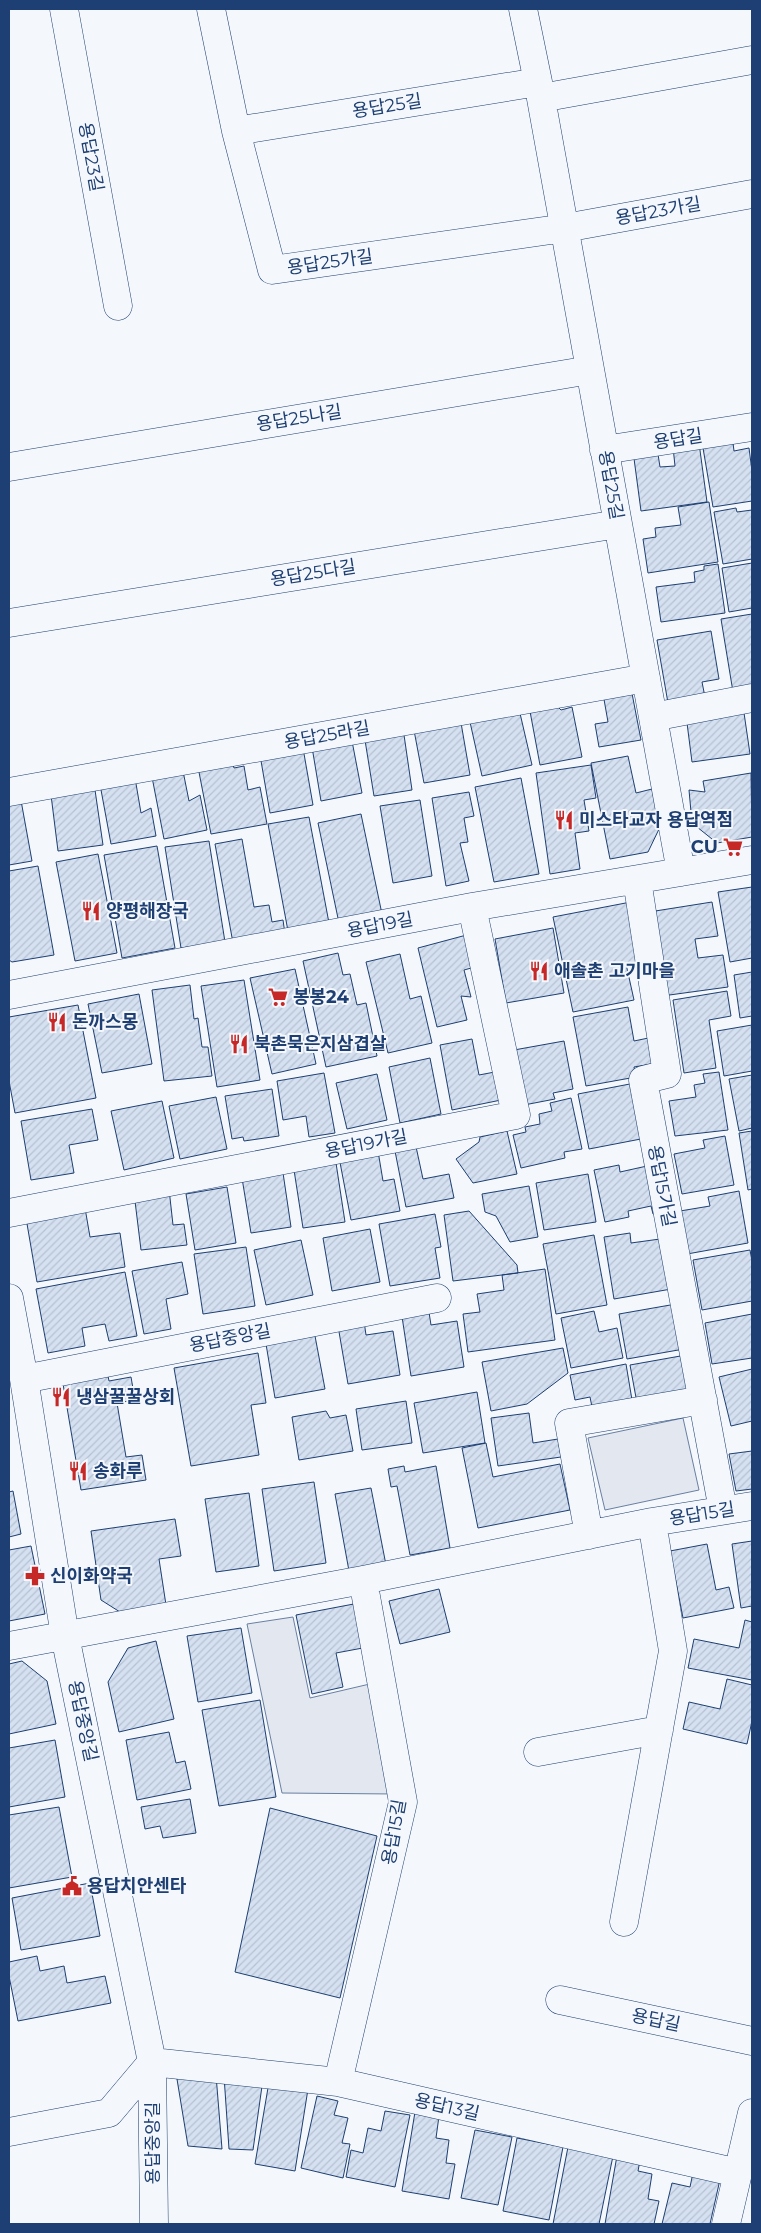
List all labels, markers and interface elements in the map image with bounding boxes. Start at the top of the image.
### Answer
street label: 용답25길 [351,90,423,122]
street label: 용답23길 [74,121,108,193]
street label: 용답23가길 [613,193,703,229]
street label: 용답25가길 [286,245,374,279]
street label: 용답25나길 [254,400,344,436]
street label: 용답길 [652,424,704,454]
street label: 용답25길 [594,449,628,521]
street label: 용답25다길 [268,555,358,591]
street label: 용답25라길 [282,717,372,753]
restaurant icon: 미스타교자 용답역점 [553,809,575,831]
place label: 미스타교자 용답역점 [579,809,733,831]
place label: CU [691,836,718,858]
supermarket icon: CU [722,836,744,858]
restaurant icon: 양평해장국 [80,900,102,922]
place label: 양평해장국 [106,900,189,922]
street label: 용답19길 [345,908,415,942]
restaurant icon: 애솔촌 고기마을 [528,960,550,982]
place label: 애솔촌 고기마을 [554,960,675,982]
supermarket icon: 봉봉24 [267,986,289,1008]
place label: 봉봉24 [293,986,350,1008]
restaurant icon: 돈까스몽 [46,1011,68,1033]
place label: 돈까스몽 [72,1011,138,1033]
restaurant icon: 북촌묵은지삼겹살 [228,1033,250,1055]
place label: 북촌묵은지삼겹살 [254,1033,387,1055]
street label: 용답19가길 [323,1125,409,1163]
street label: 용답15가길 [643,1143,681,1229]
street label: 용답중앙길 [187,1319,273,1357]
restaurant icon: 냉삼꿀꿀상회 [50,1386,72,1408]
place label: 냉삼꿀꿀상회 [76,1386,175,1408]
restaurant icon: 송화루 [67,1460,89,1482]
place label: 송화루 [93,1460,143,1482]
street label: 용답15길 [668,1498,736,1530]
pharmacy icon: 신이화약국 [24,1565,46,1587]
place label: 신이화약국 [50,1565,133,1587]
street label: 용답중앙길 [64,1678,102,1764]
street label: 용답15길 [377,1797,411,1867]
public building icon: 용답치안센타 [61,1875,83,1897]
place label: 용답치안센타 [87,1875,187,1897]
street label: 용답길 [629,2004,683,2036]
street label: 용답13길 [412,2089,482,2125]
street label: 용답중앙길 [142,2102,164,2184]

